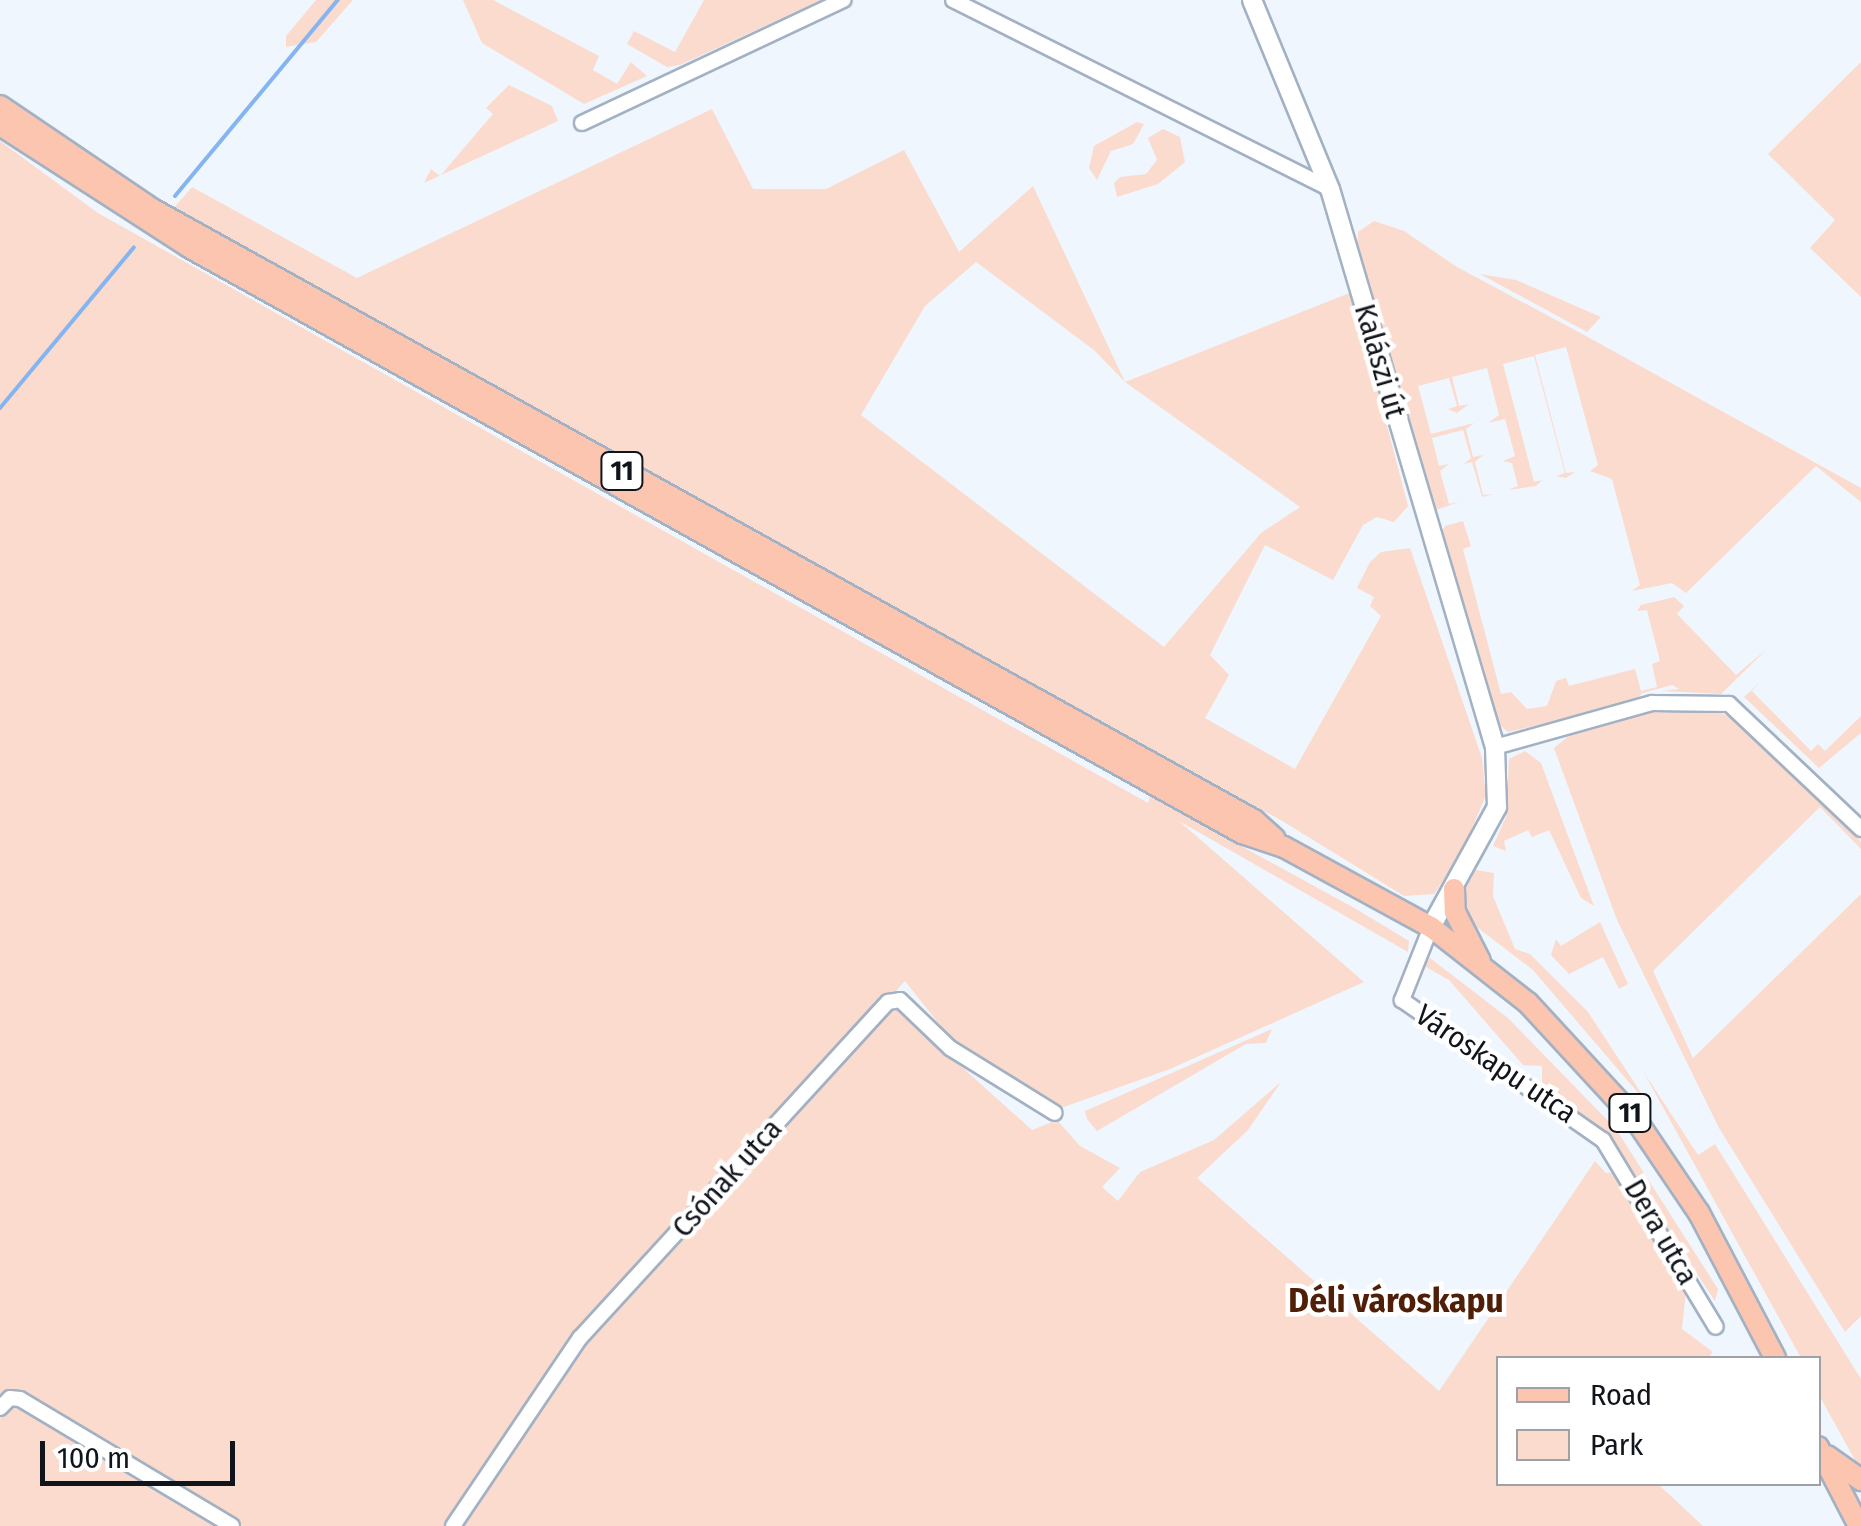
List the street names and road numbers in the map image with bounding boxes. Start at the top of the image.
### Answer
street label: Kalászi út [1347,300,1413,422]
road number: 11 [600,448,644,494]
street label: Városkapu utca [1409,997,1583,1131]
road number: 11 [1608,1090,1652,1136]
street label: Csónak utca [664,1111,790,1245]
street label: Dera utca [1616,1173,1706,1291]

